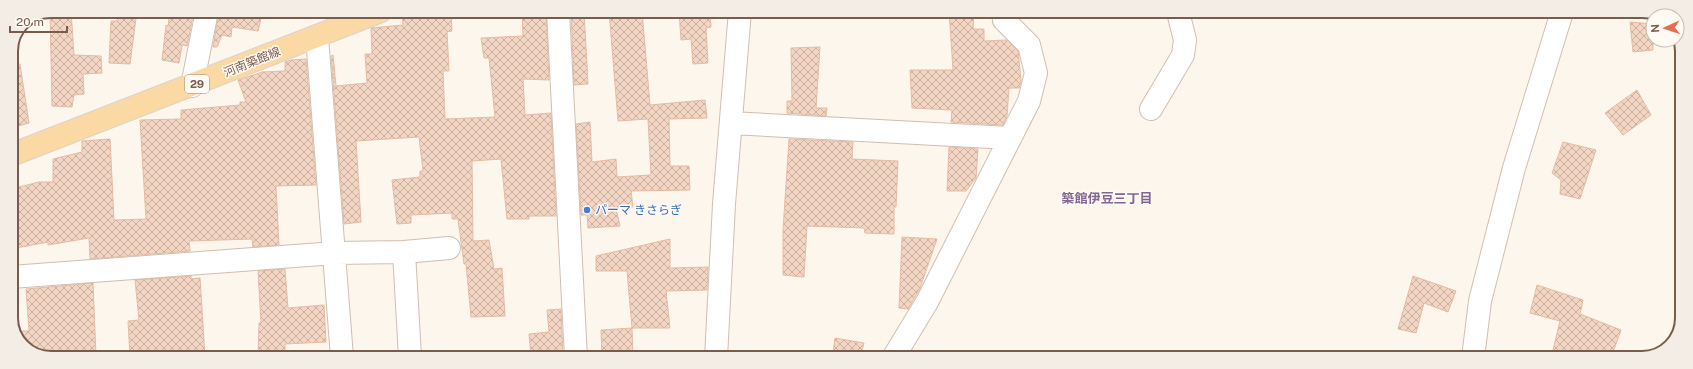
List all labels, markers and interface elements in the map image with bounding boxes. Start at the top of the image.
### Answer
scale bar [10,8,67,34]
north arrow [1645,8,1685,48]
text: 20 m [16,15,44,29]
text: N [1649,24,1661,33]
street label: 河南築館線 [222,44,282,80]
road number: 29 [185,75,209,93]
district label: 築館伊豆三丁目 [1061,191,1153,206]
place label: パーマ きさらぎ [595,203,682,217]
marker: パーマ きさらぎ [582,205,592,215]

